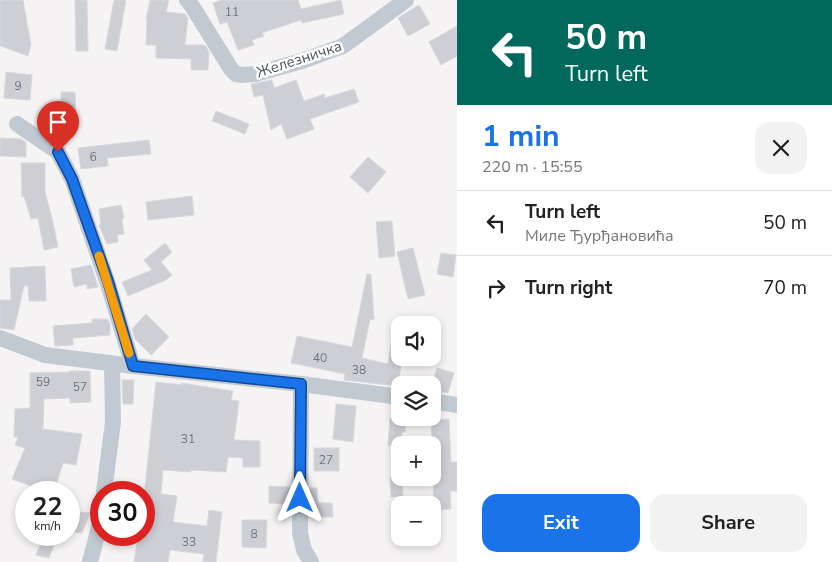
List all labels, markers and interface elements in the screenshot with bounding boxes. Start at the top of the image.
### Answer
house number: 11 [225,4,239,20]
text: 50 m [565,14,647,61]
icon: left [482,20,547,85]
street label: Железничка [254,36,344,82]
text: Turn left [565,59,648,89]
house number: 9 [14,78,22,94]
pin [37,101,79,152]
icon: arrive [44,108,72,136]
text: 1 min [482,116,560,157]
button: close [755,122,807,174]
house number: 6 [89,149,97,165]
text: 220 m · 15:55 [482,156,583,178]
text: Turn left [525,199,600,225]
icon: left [482,209,510,237]
text: 50 m [763,210,807,236]
text: Миле Ђурђановића [525,225,674,247]
icon: right [482,274,510,302]
text: Turn right [525,275,612,301]
text: 70 m [763,275,807,301]
map controls [391,316,441,546]
button: sound [391,316,441,366]
house number: 40 [313,350,327,366]
house number: 38 [352,362,366,378]
house number: 59 [36,374,50,390]
button: layers [391,376,441,426]
house number: 57 [73,379,87,395]
house number: 31 [181,431,195,447]
button: + [391,436,441,486]
house number: 27 [319,452,333,468]
position arrow [273,471,325,523]
speed limit sign: 30 [90,481,155,546]
text: 22 [32,490,63,524]
button: Exit [482,494,640,552]
button: Share [650,494,807,552]
button: − [391,496,441,546]
text: km/h [34,518,61,534]
house number: 8 [250,526,258,542]
house number: 33 [182,534,196,550]

